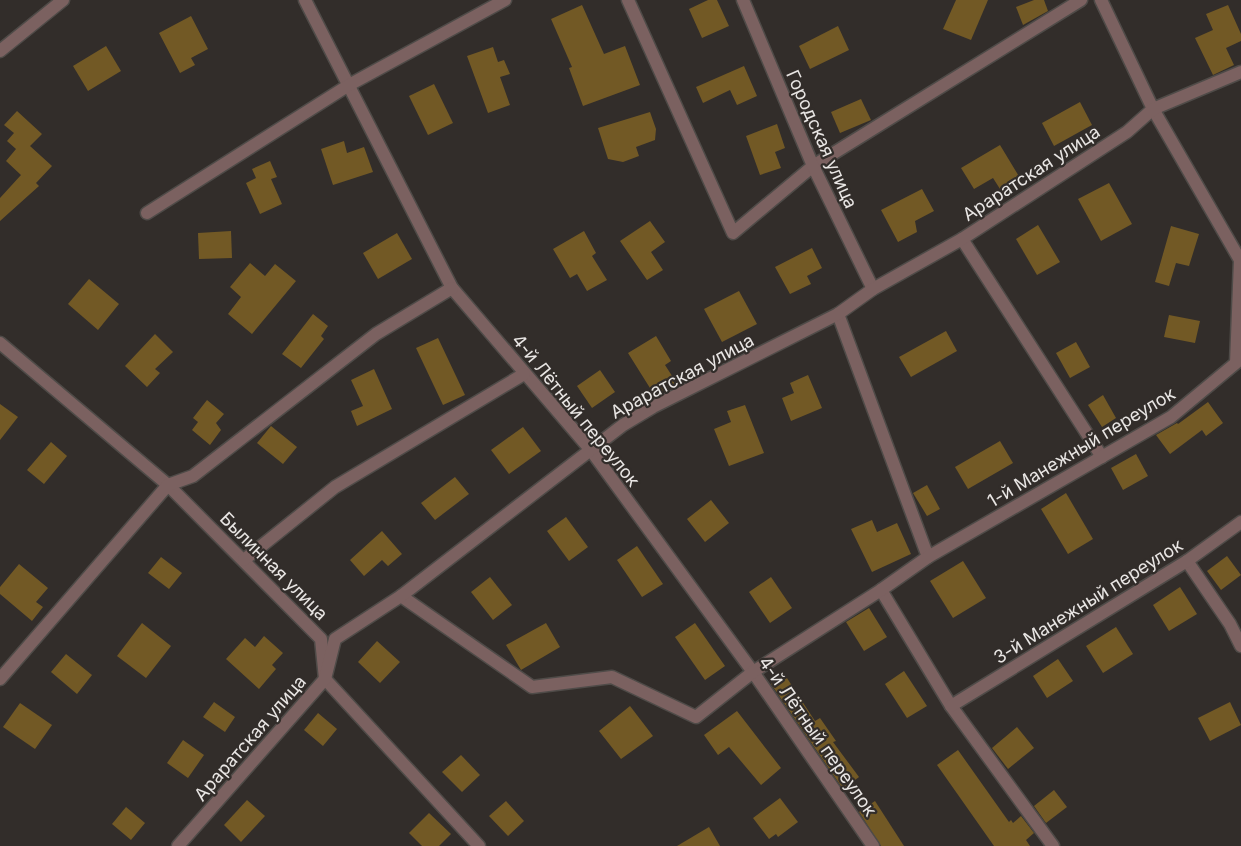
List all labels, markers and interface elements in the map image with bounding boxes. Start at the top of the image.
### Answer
street label: Городская улица [782,67,862,211]
street label: Араратская улица [958,121,1104,225]
street label: 4-й Лётный переулок [508,329,644,491]
street label: Араратская улица [607,329,757,423]
street label: 1-й Манежный переулок [983,383,1179,511]
street label: Былинная улица [216,508,332,624]
street label: 3-й Манежный переулок [990,534,1187,668]
street label: 4-й Лётный переулок [755,652,881,820]
street label: Араратская улица [190,671,310,805]

